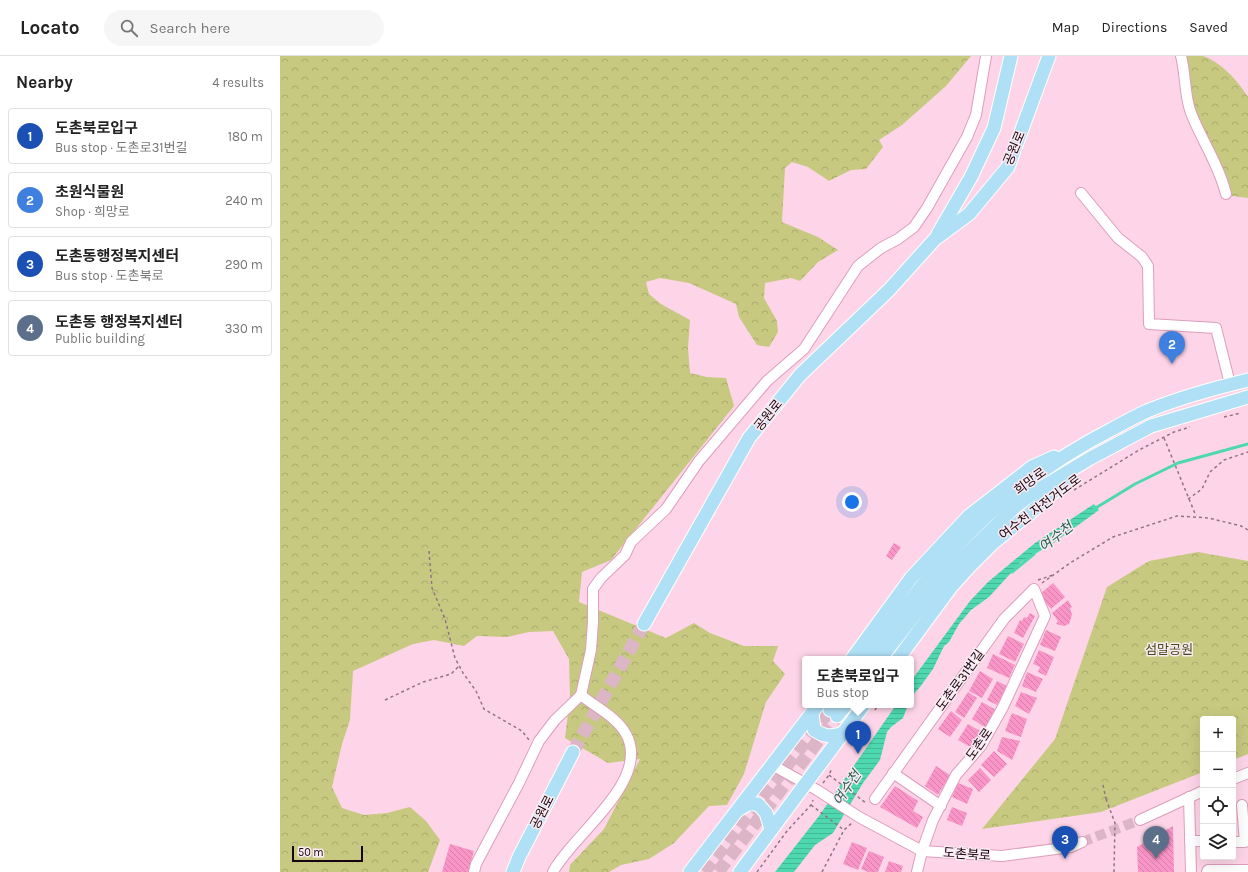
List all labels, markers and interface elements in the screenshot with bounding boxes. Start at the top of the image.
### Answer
search box [104,10,384,46]
text: Locato [20,17,80,39]
icon: search [118,17,140,39]
text: Search here [150,19,230,37]
text: Map [1052,19,1080,36]
text: Directions [1102,19,1167,36]
text: Saved [1189,19,1228,36]
text: Nearby [16,72,73,92]
text: 4 results [212,75,264,90]
text: 도촌북로입구 [55,119,138,137]
text: 1 [28,129,32,144]
text: 180 m [228,129,263,144]
street label: 공원로 [1000,129,1028,167]
text: Bus stop · 도촌로31번길 [55,140,188,155]
text: 초원식물원 [55,183,124,201]
text: 2 [26,193,34,208]
text: 240 m [225,193,263,208]
text: Shop · 희망로 [55,204,130,219]
text: 도촌동행정복지센터 [55,247,179,265]
text: 3 [26,257,34,272]
text: 290 m [225,257,263,272]
text: Bus stop · 도촌북로 [55,268,164,283]
text: 도촌동 행정복지센터 [55,313,183,331]
text: 4 [26,321,34,336]
text: 330 m [225,321,263,336]
text: Public building [55,331,145,346]
pin: 2 [1159,331,1185,364]
street label: 공원로 [751,396,785,434]
street label: 희망로 [1011,464,1049,498]
street label: 여수천 자전거도로 [996,471,1084,543]
your location [842,492,862,512]
water label: 여수천 [1036,518,1076,556]
park label: 섬말공원 [1145,642,1193,657]
street label: 도촌로31번길 [933,647,987,713]
popup [802,656,914,708]
text: 도촌북로입구 [817,667,899,685]
text: Bus stop [817,685,869,700]
map controls [1200,716,1236,860]
button: + [1200,716,1236,752]
pin: 1 [845,721,871,754]
street label: 도촌로 [963,725,995,763]
button: − [1200,752,1236,788]
water label: 여수천 [829,766,865,809]
button: locate [1200,788,1236,824]
street label: 공원로 [527,793,557,831]
button: layers [1200,824,1236,860]
pin: 3 [1052,826,1078,859]
pin: 4 [1143,826,1169,859]
scale bar [292,844,363,863]
street label: 도촌북로 [943,845,991,863]
text: 50 m [298,846,324,859]

